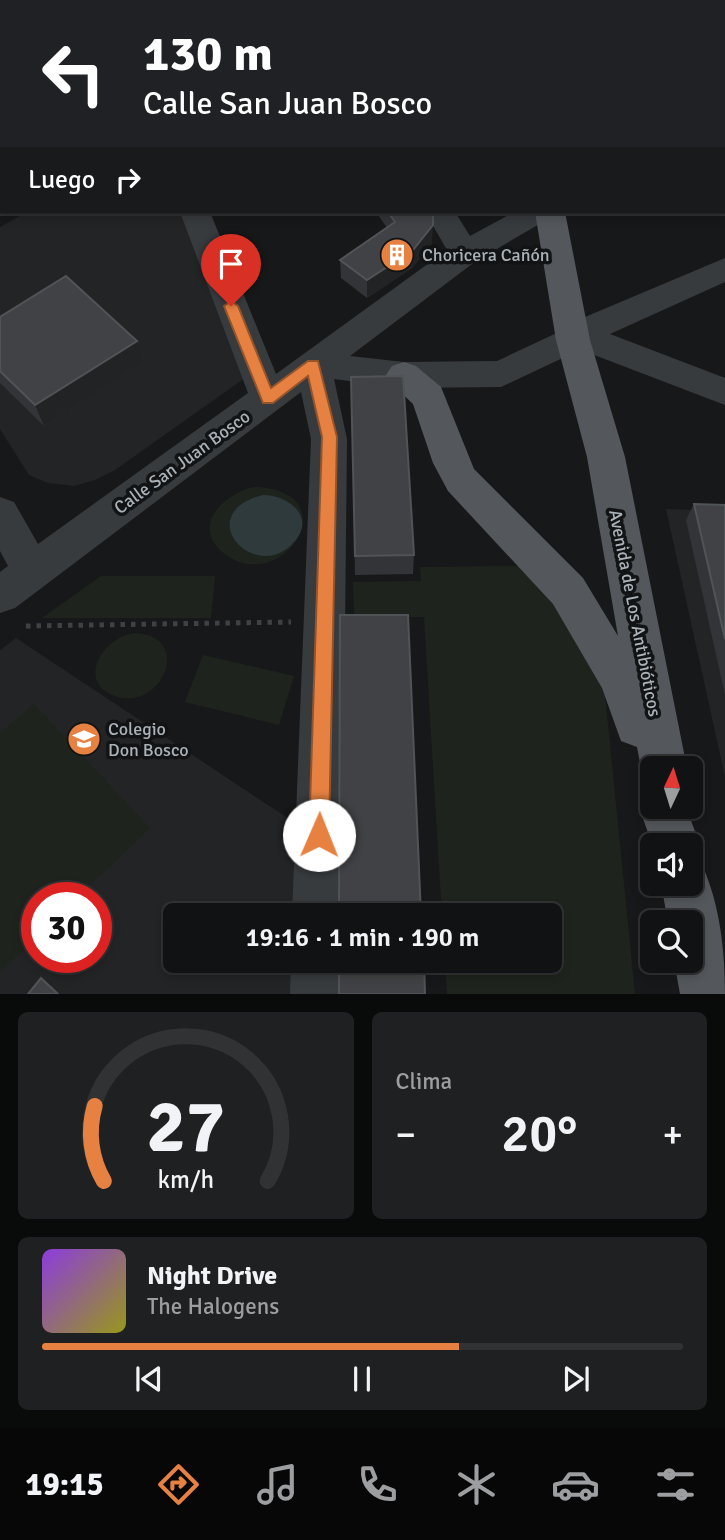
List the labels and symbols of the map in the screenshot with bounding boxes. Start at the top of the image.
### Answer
pin [201,234,261,306]
building icon: Choricera Cañón [378,236,416,274]
place label: Choricera Cañón [422,244,550,266]
street label: Calle San Juan Bosco [110,405,254,519]
street label: Avenida de Los Antibióticos [604,508,666,718]
place label: Colegio Don Bosco [108,718,189,761]
school or university icon: Colegio Don Bosco [65,720,103,758]
north arrow [640,756,704,819]
position arrow [282,798,356,872]
speed limit sign: 30 [21,882,112,973]

